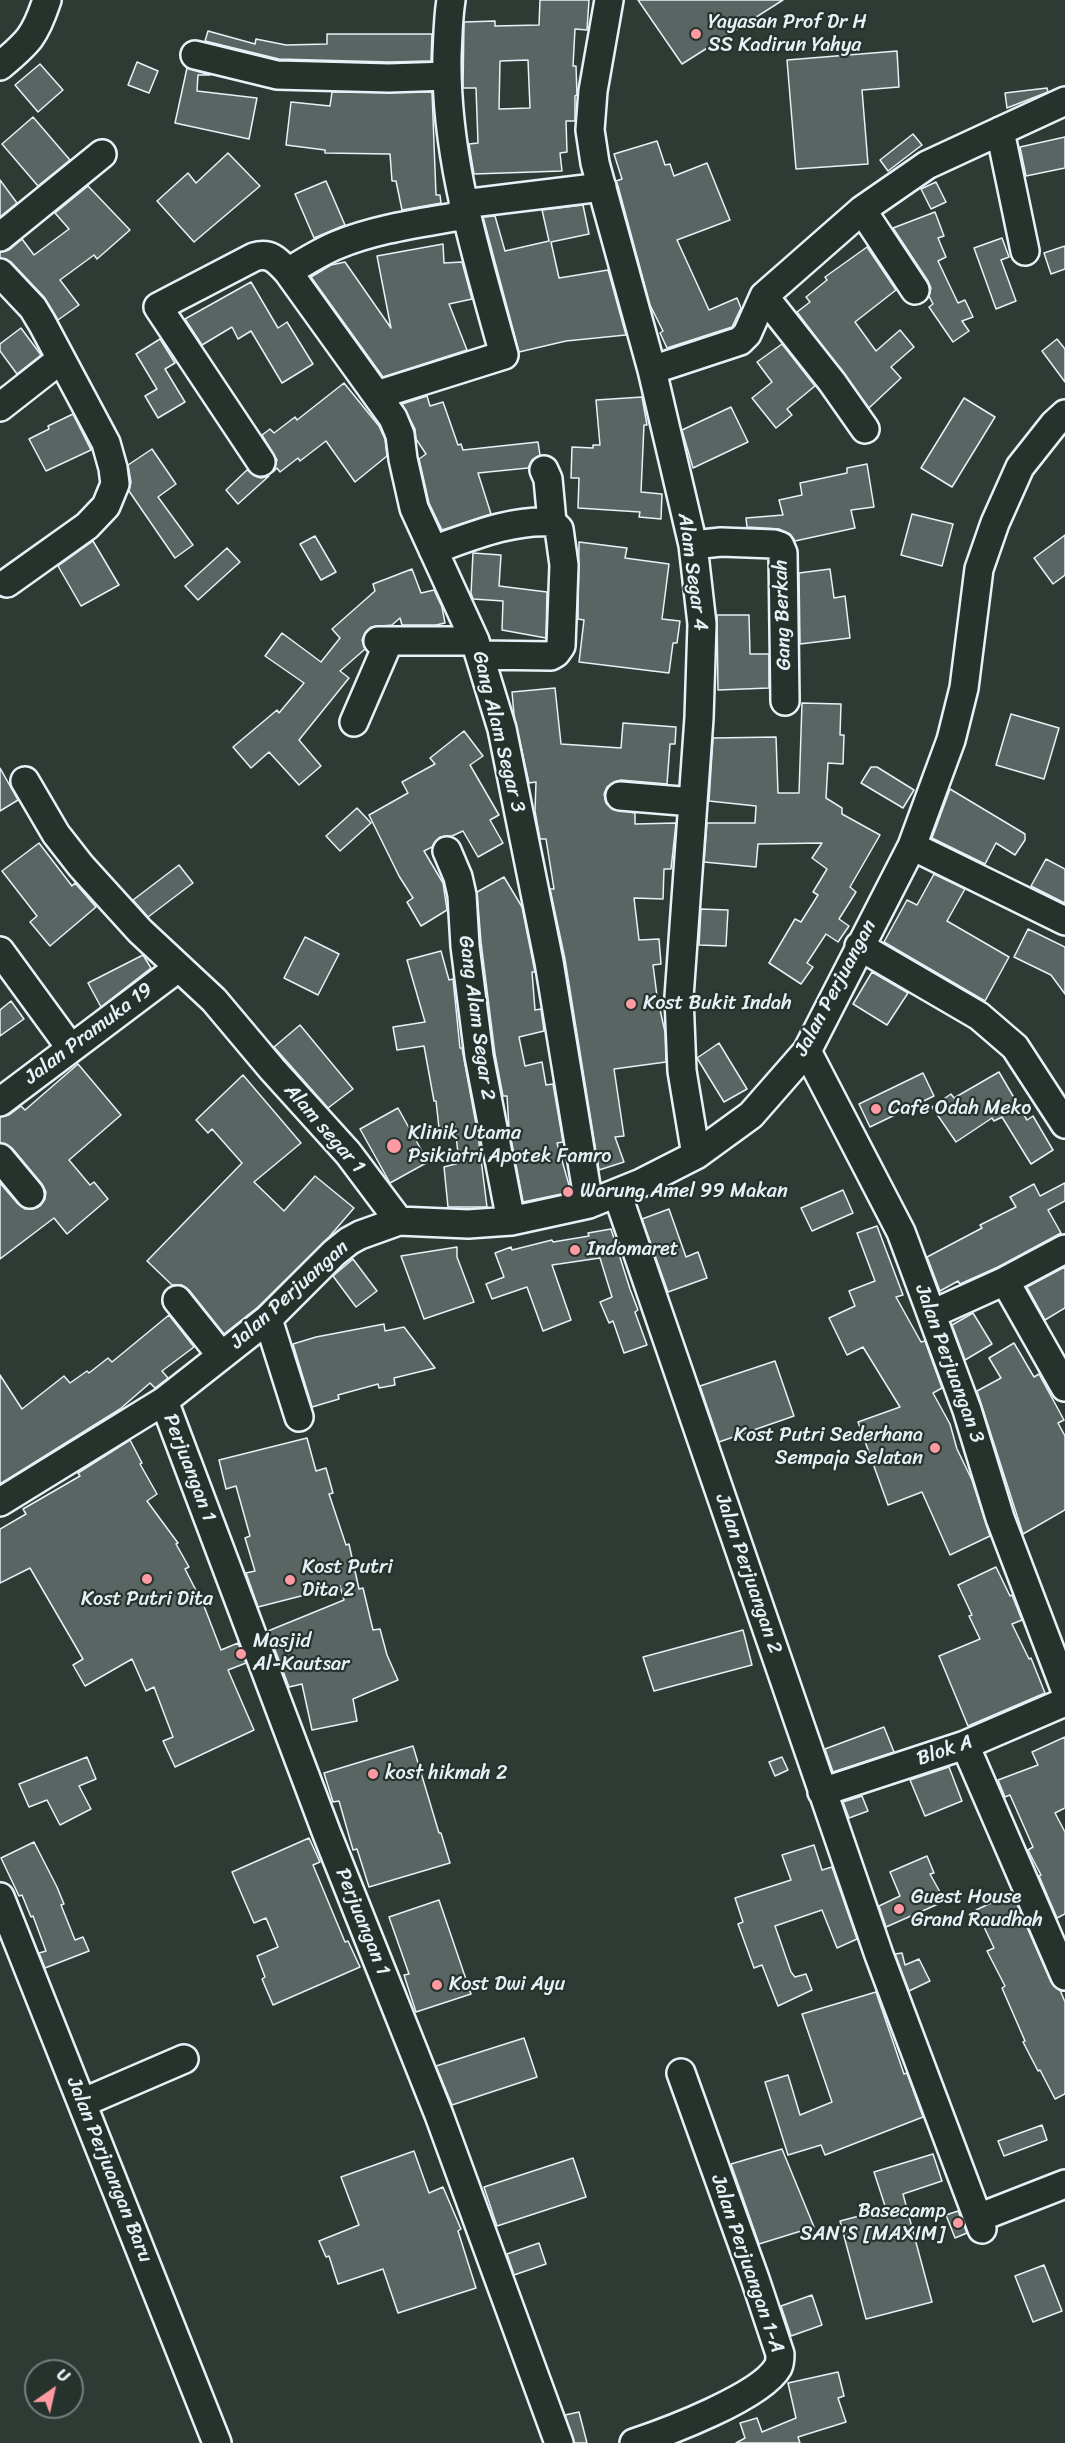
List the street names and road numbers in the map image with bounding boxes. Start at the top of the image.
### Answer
street label: Alam Segar 4 [672,512,712,632]
street label: Gang Berkah [769,559,797,671]
street label: Gang Alam Segar 3 [466,649,530,815]
street label: Jalan Perjuangan [790,916,882,1060]
street label: Gang Alam Segar 2 [453,934,499,1102]
street label: Jalan Pramuka 19 [20,978,158,1090]
street label: Alam segar 1 [279,1079,369,1179]
street label: Jalan Perjuangan [226,1236,354,1354]
street label: Jalan Perjuangan 3 [909,1281,989,1447]
street label: Perjuangan 1 [157,1411,221,1525]
street label: Jalan Perjuangan 2 [709,1491,787,1657]
street label: Blok A [914,1730,976,1772]
street label: Perjuangan 1 [330,1865,394,1979]
street label: Jalan Perjuangan Baru [61,2074,157,2266]
street label: Jalan Perjuangan 1-A [705,2172,789,2356]

